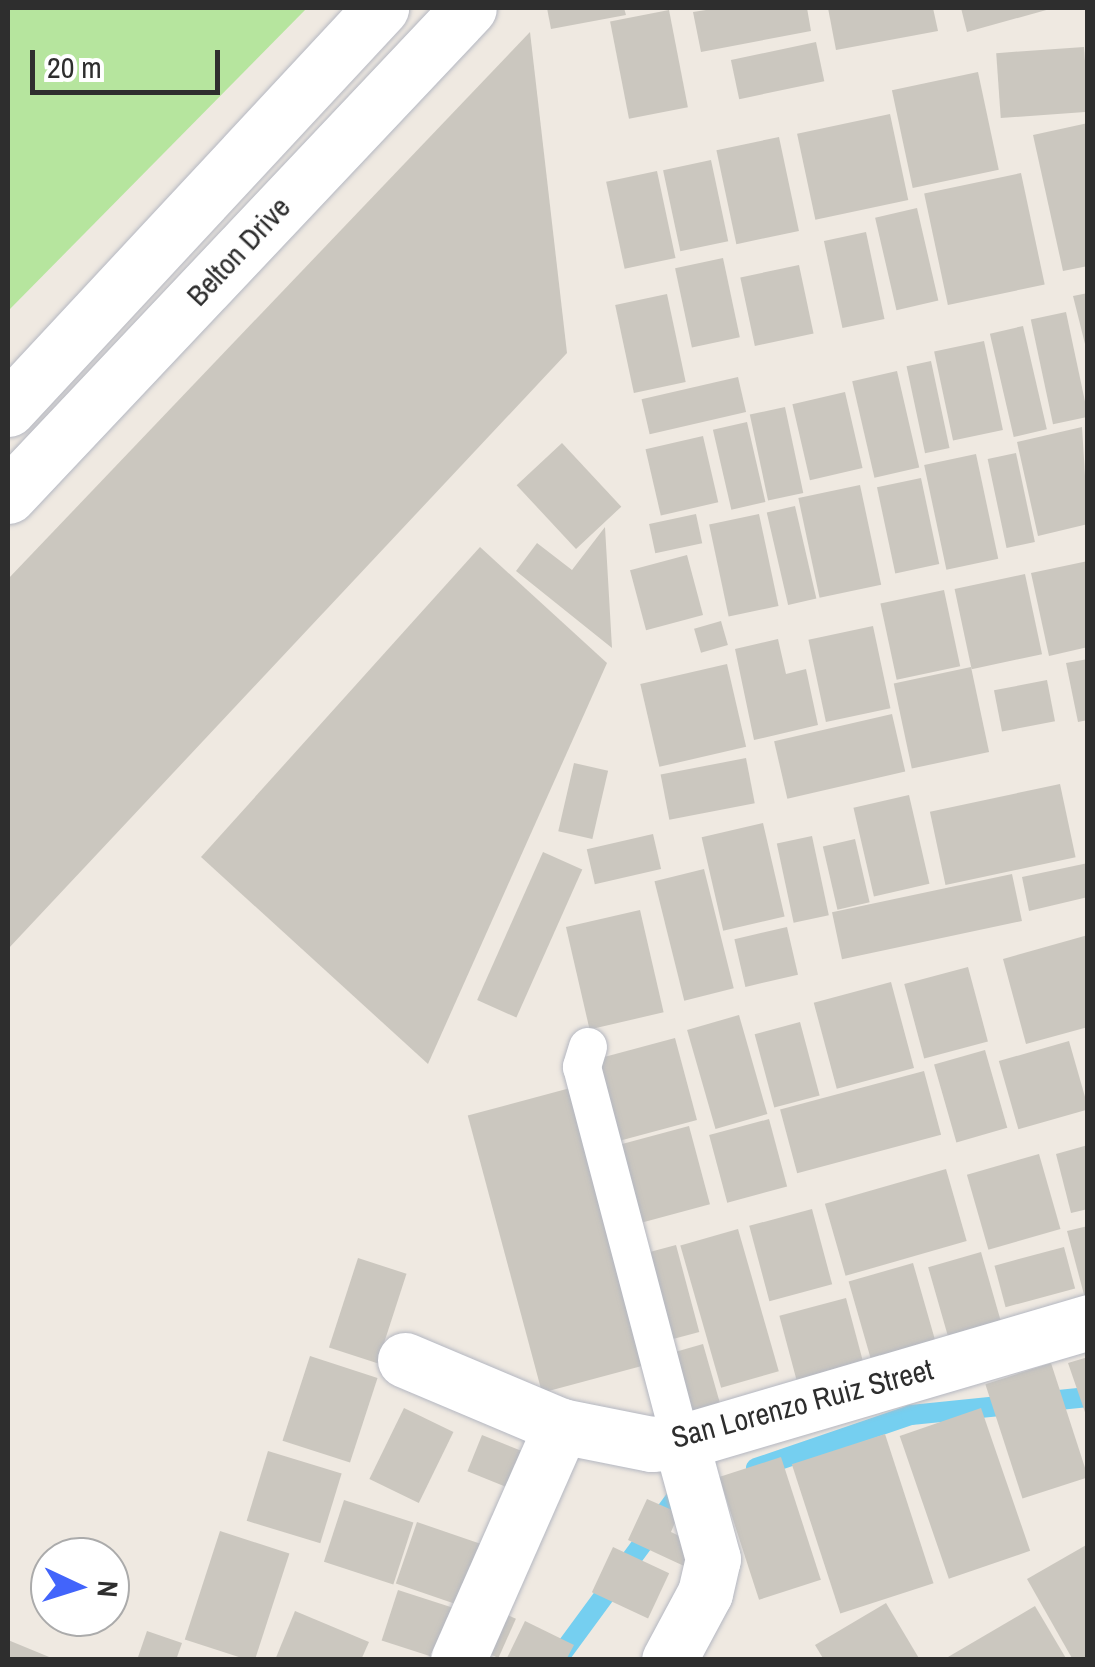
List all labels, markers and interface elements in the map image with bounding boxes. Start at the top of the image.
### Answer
scale bar [35,30,225,92]
text: 20 m [47,47,102,87]
street label: Belton Drive [179,189,297,313]
street label: San Lorenzo Ruiz Street [667,1351,937,1455]
north arrow [30,1537,130,1637]
text: N [88,1579,127,1599]

